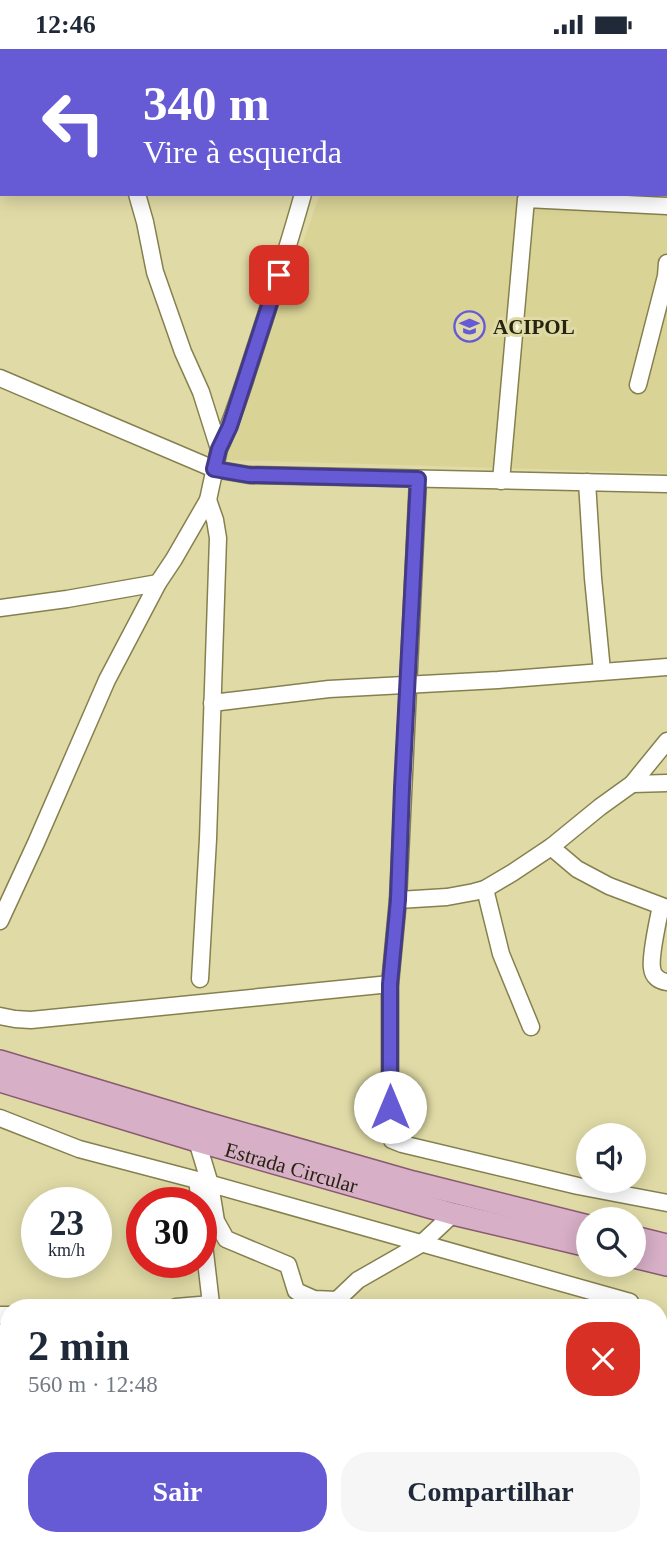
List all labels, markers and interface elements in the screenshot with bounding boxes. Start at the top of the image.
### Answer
text: 12:46 [35,10,96,39]
text: 340 m [143,76,270,131]
icon: left [28,77,119,168]
text: Vire à esquerda [143,134,342,170]
pin [249,245,309,305]
icon: arrive [260,256,298,294]
school or university icon: ACIPOL [453,310,487,344]
place label: ACIPOL [493,315,575,339]
position arrow [353,1070,427,1144]
map controls [576,1123,646,1277]
button: sound [576,1123,646,1193]
street label: Estrada Circular [222,1138,361,1198]
speed limit sign: 30 [126,1187,217,1278]
text: 23 [49,1204,84,1243]
button: search [576,1207,646,1277]
text: km/h [48,1240,85,1260]
button: close [566,1322,640,1396]
text: 2 min [28,1323,130,1369]
text: 560 m · 12:48 [28,1372,158,1397]
button: Sair [28,1452,327,1532]
button: Compartilhar [341,1452,640,1532]

